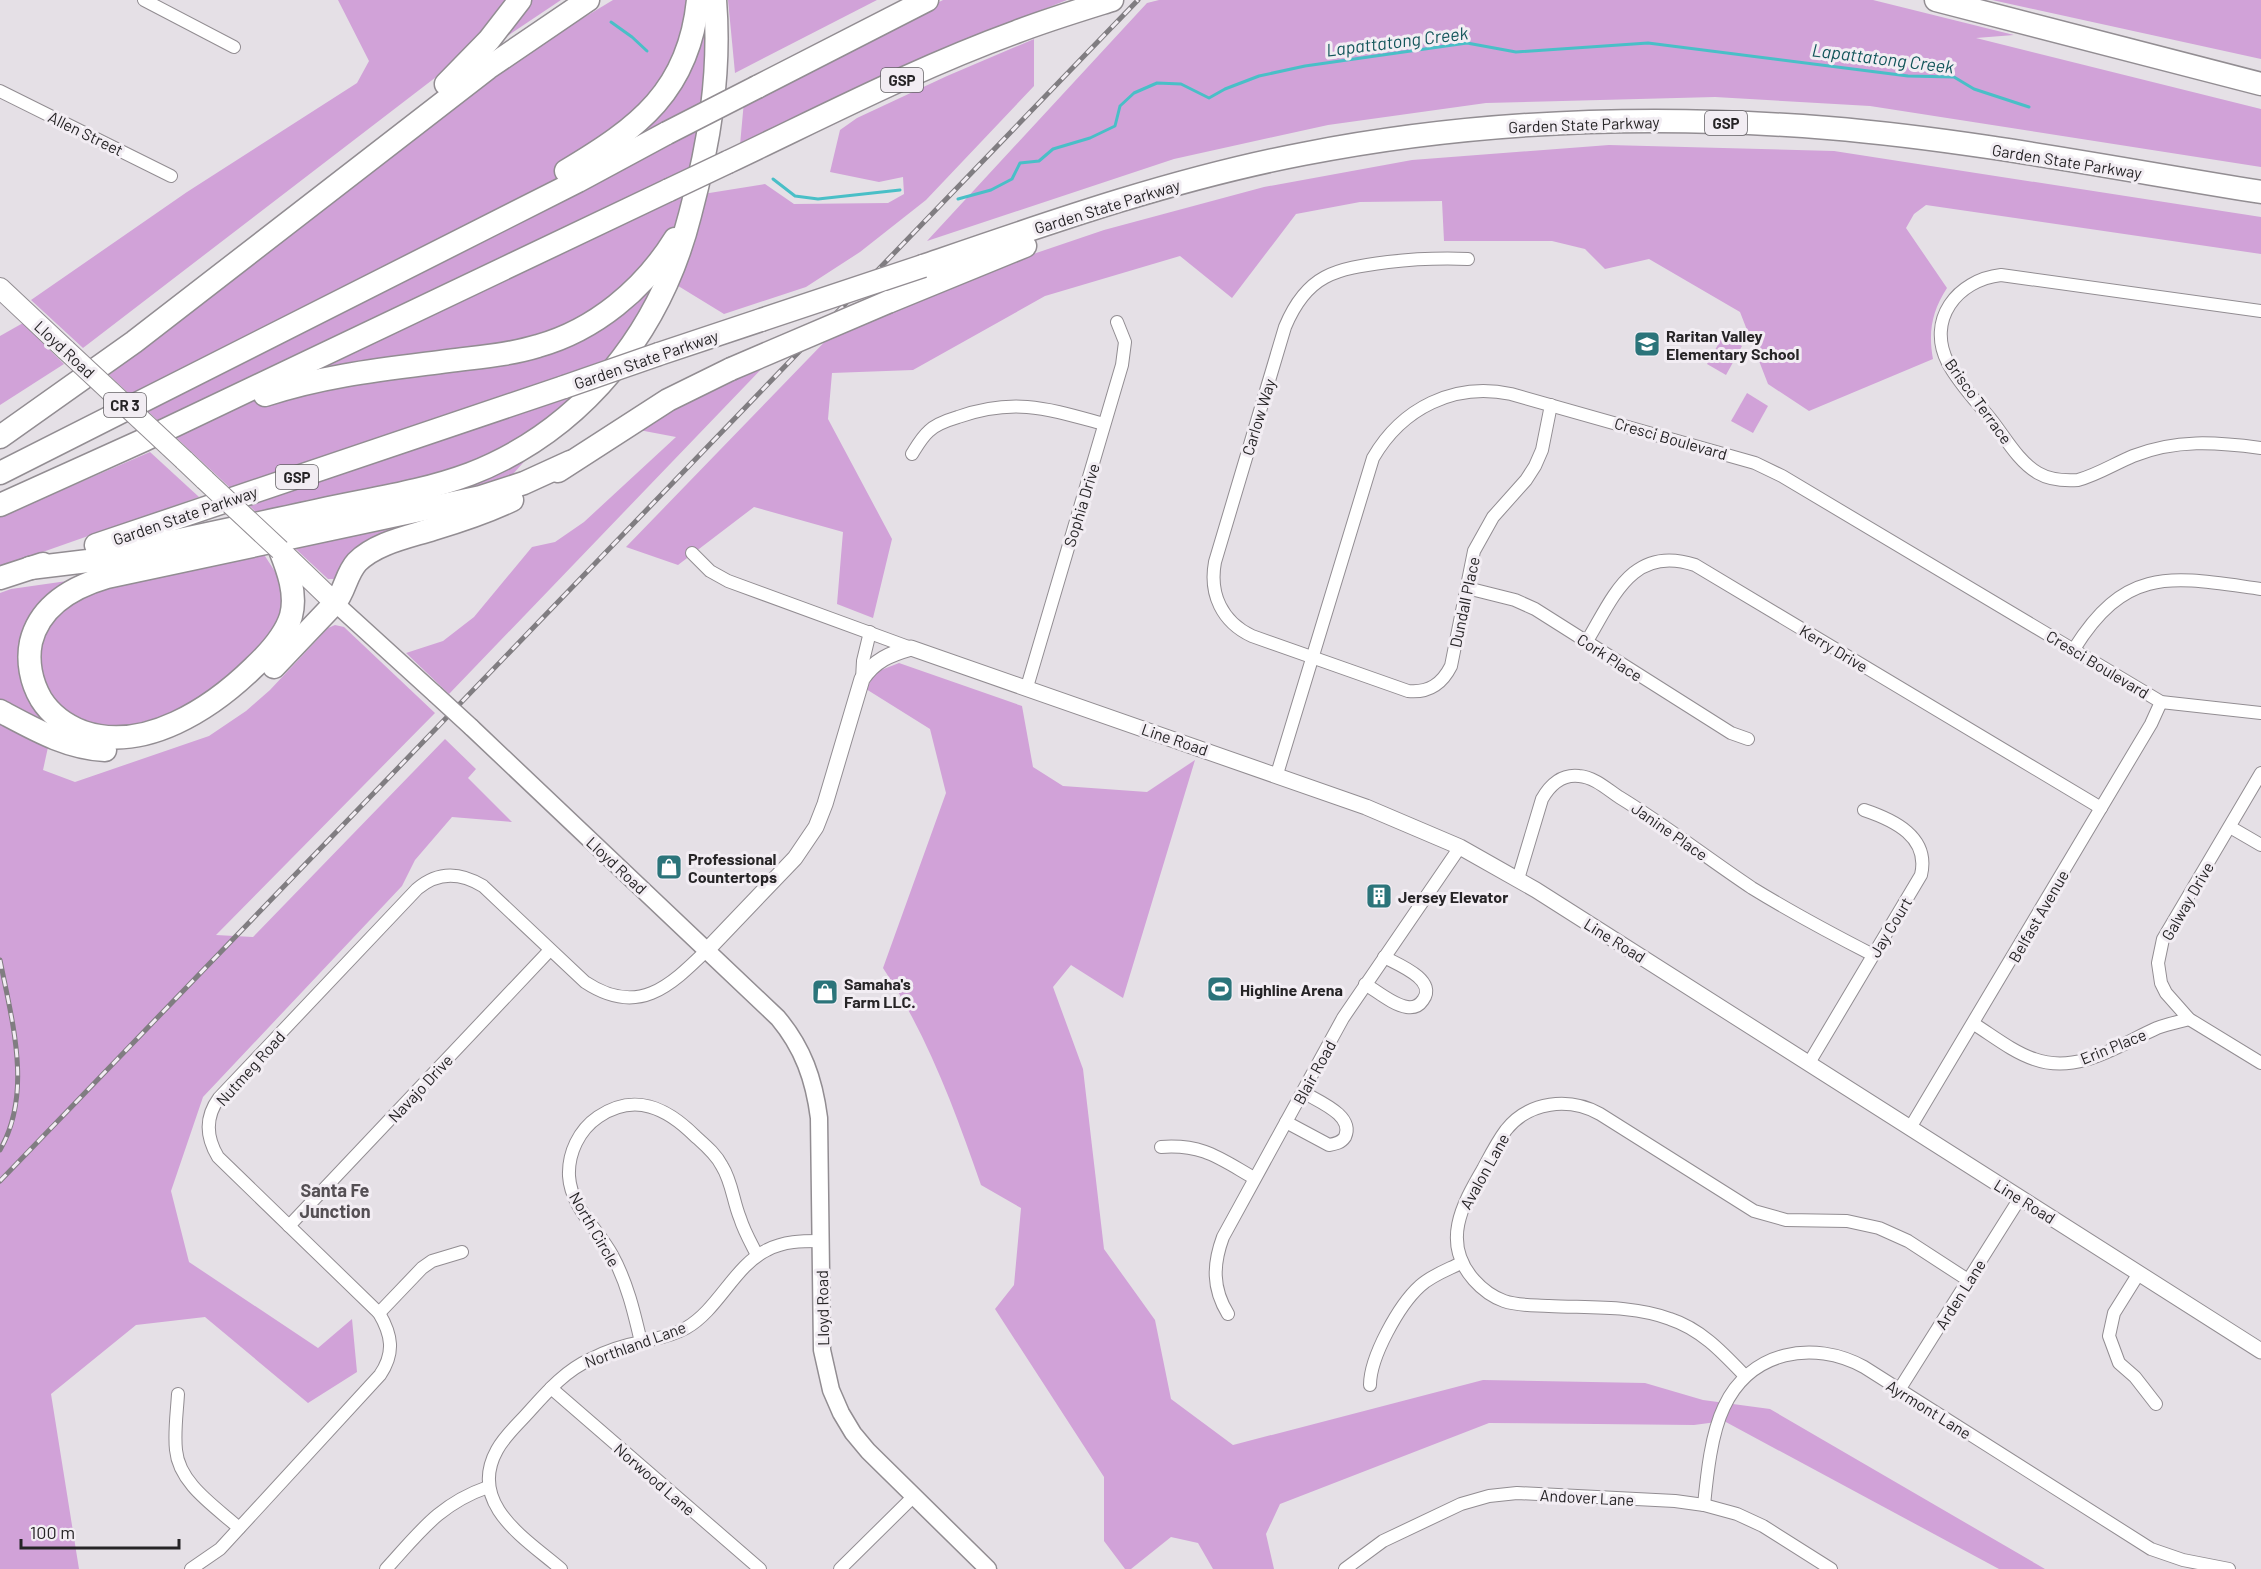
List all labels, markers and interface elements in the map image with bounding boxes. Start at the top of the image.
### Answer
water label: Lapattatong Creek [1325,21,1469,61]
water label: Lapattatong Creek [1811,38,1955,78]
road number: GSP [881,68,923,92]
street label: Allen Street [45,107,127,159]
road number: GSP [1705,111,1747,135]
street label: Garden State Parkway [1508,112,1661,136]
street label: Garden State Parkway [1991,140,2144,182]
street label: Garden State Parkway [1032,175,1183,237]
street label: Lloyd Road [31,316,99,382]
street label: Garden State Parkway [571,325,721,393]
place label: Raritan Valley Elementary School [1666,326,1800,363]
school or university icon: Raritan Valley Elementary School [1632,329,1662,359]
street label: Brisco Terrace [1942,355,2016,447]
street label: Carlow Way [1237,376,1279,458]
road number: CR 3 [104,393,146,417]
street label: Cresci Boulevard [1612,413,1730,463]
street label: Sophia Drive [1059,461,1103,549]
road number: GSP [276,465,318,489]
street label: Garden State Parkway [110,481,260,549]
street label: Dundall Place [1445,555,1483,649]
street label: Kerry Drive [1796,620,1872,676]
street label: Cresci Boulevard [2043,626,2153,702]
street label: Cork Place [1574,629,1646,685]
street label: Line Road [1139,719,1211,759]
street label: Janine Place [1628,798,1712,864]
street label: Lloyd Road [583,832,651,898]
place label: Professional Countertops [688,849,777,886]
shop icon: Professional Countertops [654,852,684,882]
street label: Galway Drive [2157,858,2217,944]
street label: Belfast Avenue [2004,866,2072,966]
building icon: Jersey Elevator [1364,881,1394,911]
place label: Jersey Elevator [1398,887,1508,906]
street label: Jay Court [1865,893,1915,961]
street label: Line Road [1581,914,1649,966]
place label: Samaha's Farm LLC. [844,974,916,1011]
sports icon: Highline Arena [1205,974,1235,1004]
shop icon: Samaha's Farm LLC. [810,977,840,1007]
place label: Highline Arena [1240,980,1343,999]
street label: Erin Place [2077,1024,2149,1068]
street label: Nutmeg Road [211,1027,289,1109]
street label: Blair Road [1289,1037,1339,1107]
street label: Navajo Drive [384,1050,456,1126]
street label: Avalon Lane [1455,1130,1513,1212]
street label: Line Road [1991,1175,2059,1227]
district label: Santa Fe Junction [299,1179,371,1222]
street label: North Circle [566,1188,624,1270]
street label: Arden Lane [1931,1256,1989,1332]
street label: Lloyd Road [812,1270,832,1346]
street label: Northland Lane [582,1317,688,1371]
street label: Ayrmont Lane [1883,1375,1975,1443]
street label: Norwood Lane [611,1439,699,1519]
street label: Andover Lane [1539,1485,1635,1509]
scale bar [21,1512,178,1550]
text: 100 m [30,1521,75,1543]

